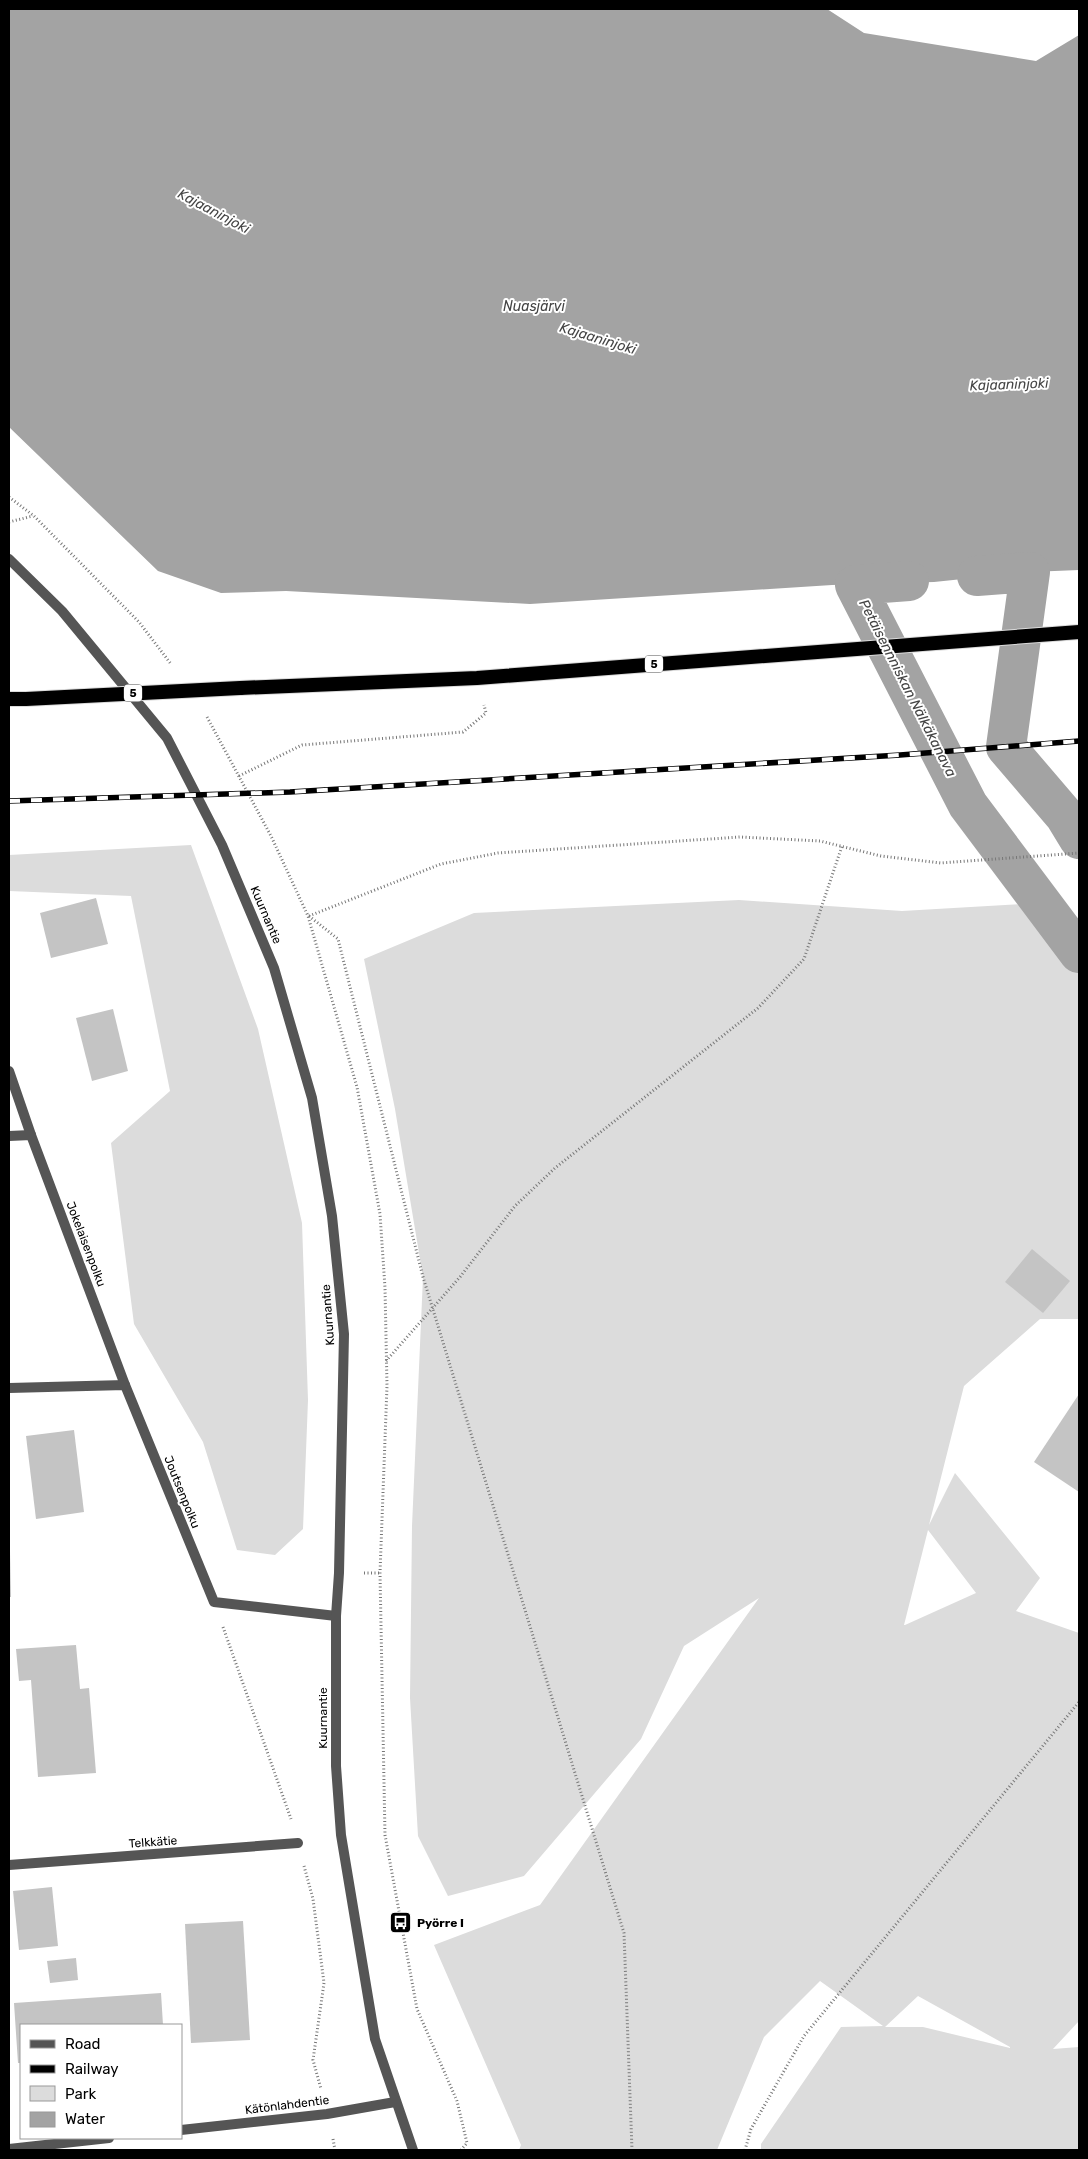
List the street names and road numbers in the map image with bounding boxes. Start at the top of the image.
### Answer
road number: 5 [645,656,663,672]
road number: 5 [124,684,142,701]
street label: Kuurnantie [248,884,285,946]
street label: Jokelaisenpolku [63,1199,109,1289]
street label: Kuurnantie [319,1284,337,1346]
street label: Joutsenpolku [161,1454,203,1530]
street label: Kuurnantie [316,1687,330,1749]
street label: Telkkätie [128,1833,178,1851]
street label: Kätönlahdentie [244,2093,330,2117]

